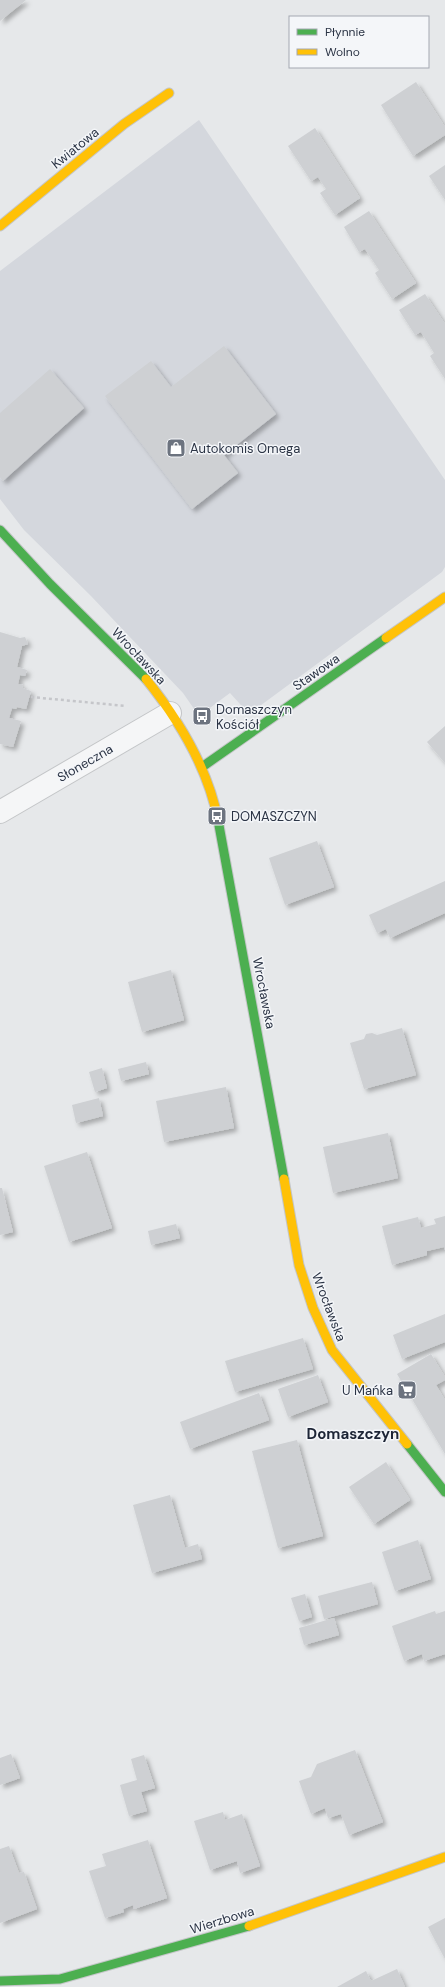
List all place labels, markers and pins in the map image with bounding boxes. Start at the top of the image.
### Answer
shop icon: Autokomis Omega [165,437,187,459]
place label: Autokomis Omega [190,440,300,457]
place label: Domaszczyn Kościół [216,701,292,733]
bus stop icon: Domaszczyn Kościół [191,705,213,727]
bus stop icon: DOMASZCZYN [206,805,228,827]
place label: DOMASZCZYN [231,808,317,825]
supermarket icon: U Mańka [396,1379,418,1401]
place label: U Mańka [342,1382,393,1399]

